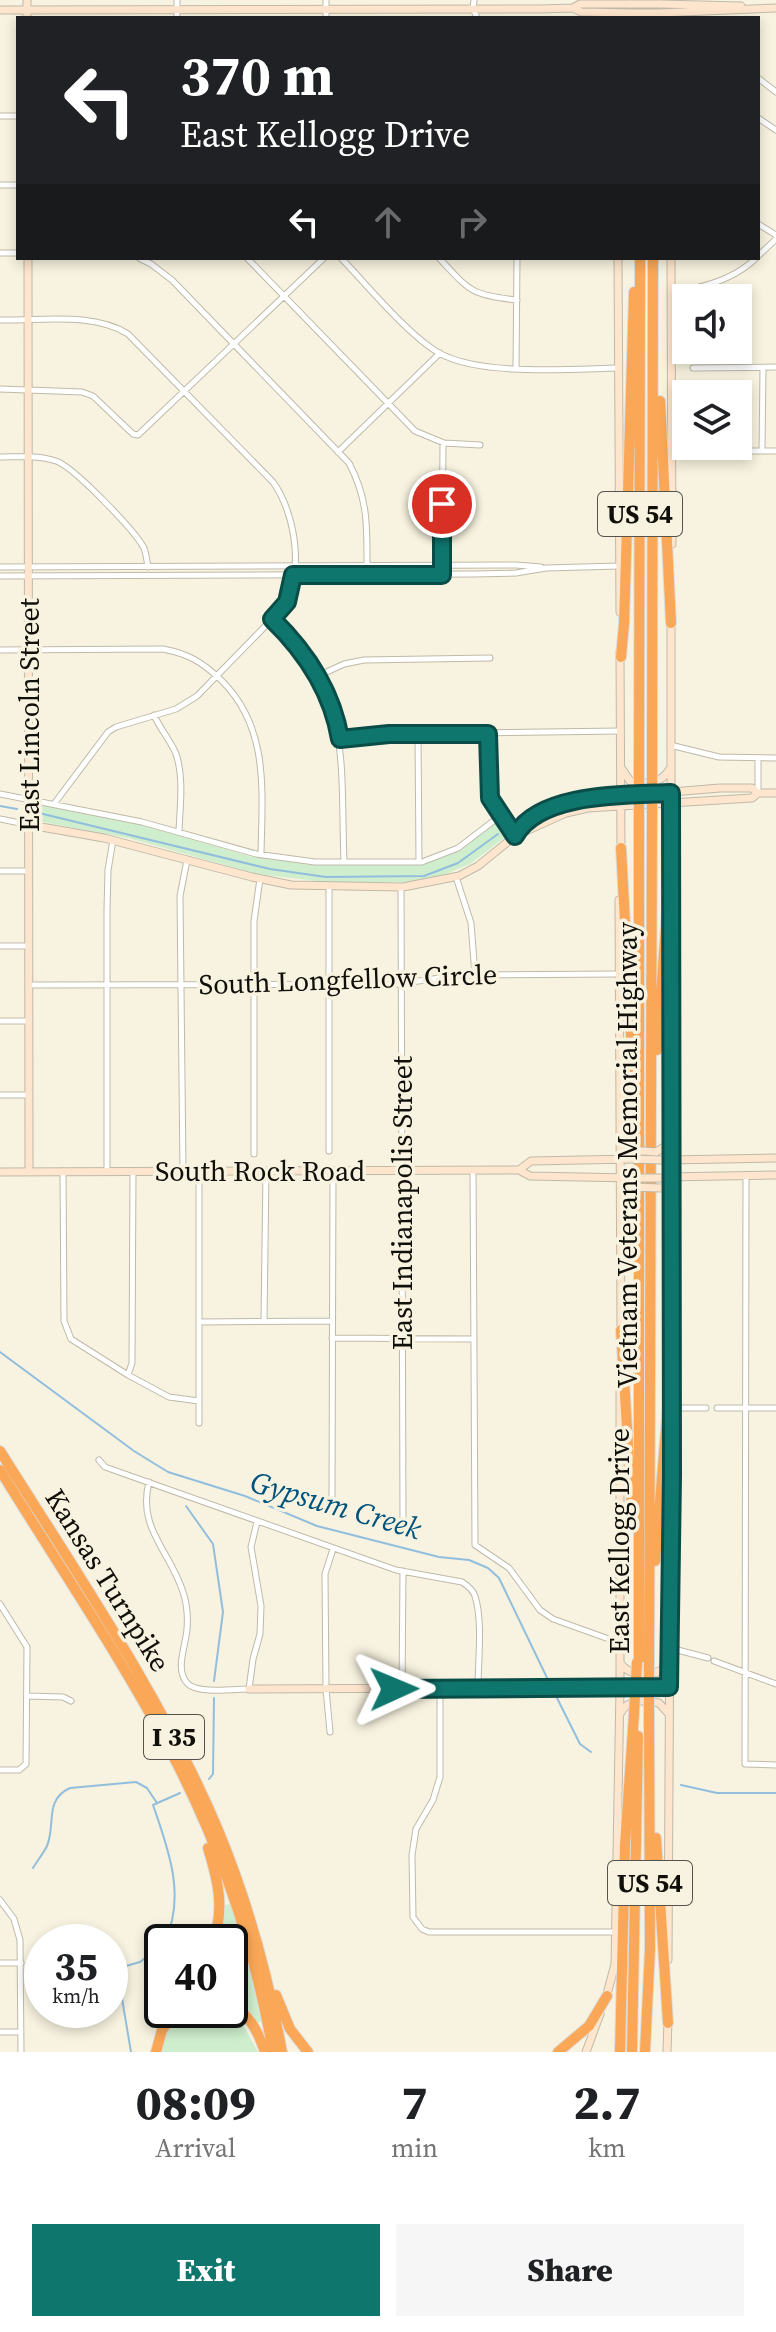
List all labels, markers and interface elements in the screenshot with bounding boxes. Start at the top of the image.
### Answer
text: 370 m [180,37,334,114]
icon: left [48,48,152,152]
text: East Kellogg Drive [180,110,470,159]
icon: left [282,200,326,244]
icon: ahead [366,200,410,244]
icon: right [450,200,494,244]
map controls [672,284,752,460]
button: sound [672,284,752,364]
button: layers [672,380,752,460]
pin [408,470,476,538]
icon: arrive [420,482,464,526]
road number: US 54 [598,492,682,536]
street label: East Lincoln Street [10,597,48,832]
street label: Vietnam Veterans Memorial Highway [608,921,646,1388]
street label: South Longfellow Circle [198,955,498,1003]
street label: East Indianapolis Street [383,1055,421,1350]
street label: South Rock Road [155,1152,365,1190]
street label: East Kellogg Drive [600,1428,638,1654]
water label: Gypsum Creek [246,1461,427,1549]
street label: Kansas Turnpike [37,1481,179,1679]
position arrow [352,1647,436,1731]
road number: I 35 [144,1715,204,1759]
road number: US 54 [608,1861,692,1905]
speed limit sign: 40 [144,1924,248,2028]
text: 35 [54,1939,98,1993]
text: km/h [52,1982,100,2010]
text: 08:09 [135,2069,256,2135]
text: 7 [401,2069,428,2135]
text: 2.7 [573,2069,641,2135]
text: Arrival [155,2130,236,2166]
text: min [391,2130,438,2166]
text: km [588,2130,626,2166]
button: Exit [32,2224,380,2316]
button: Share [396,2224,744,2316]

